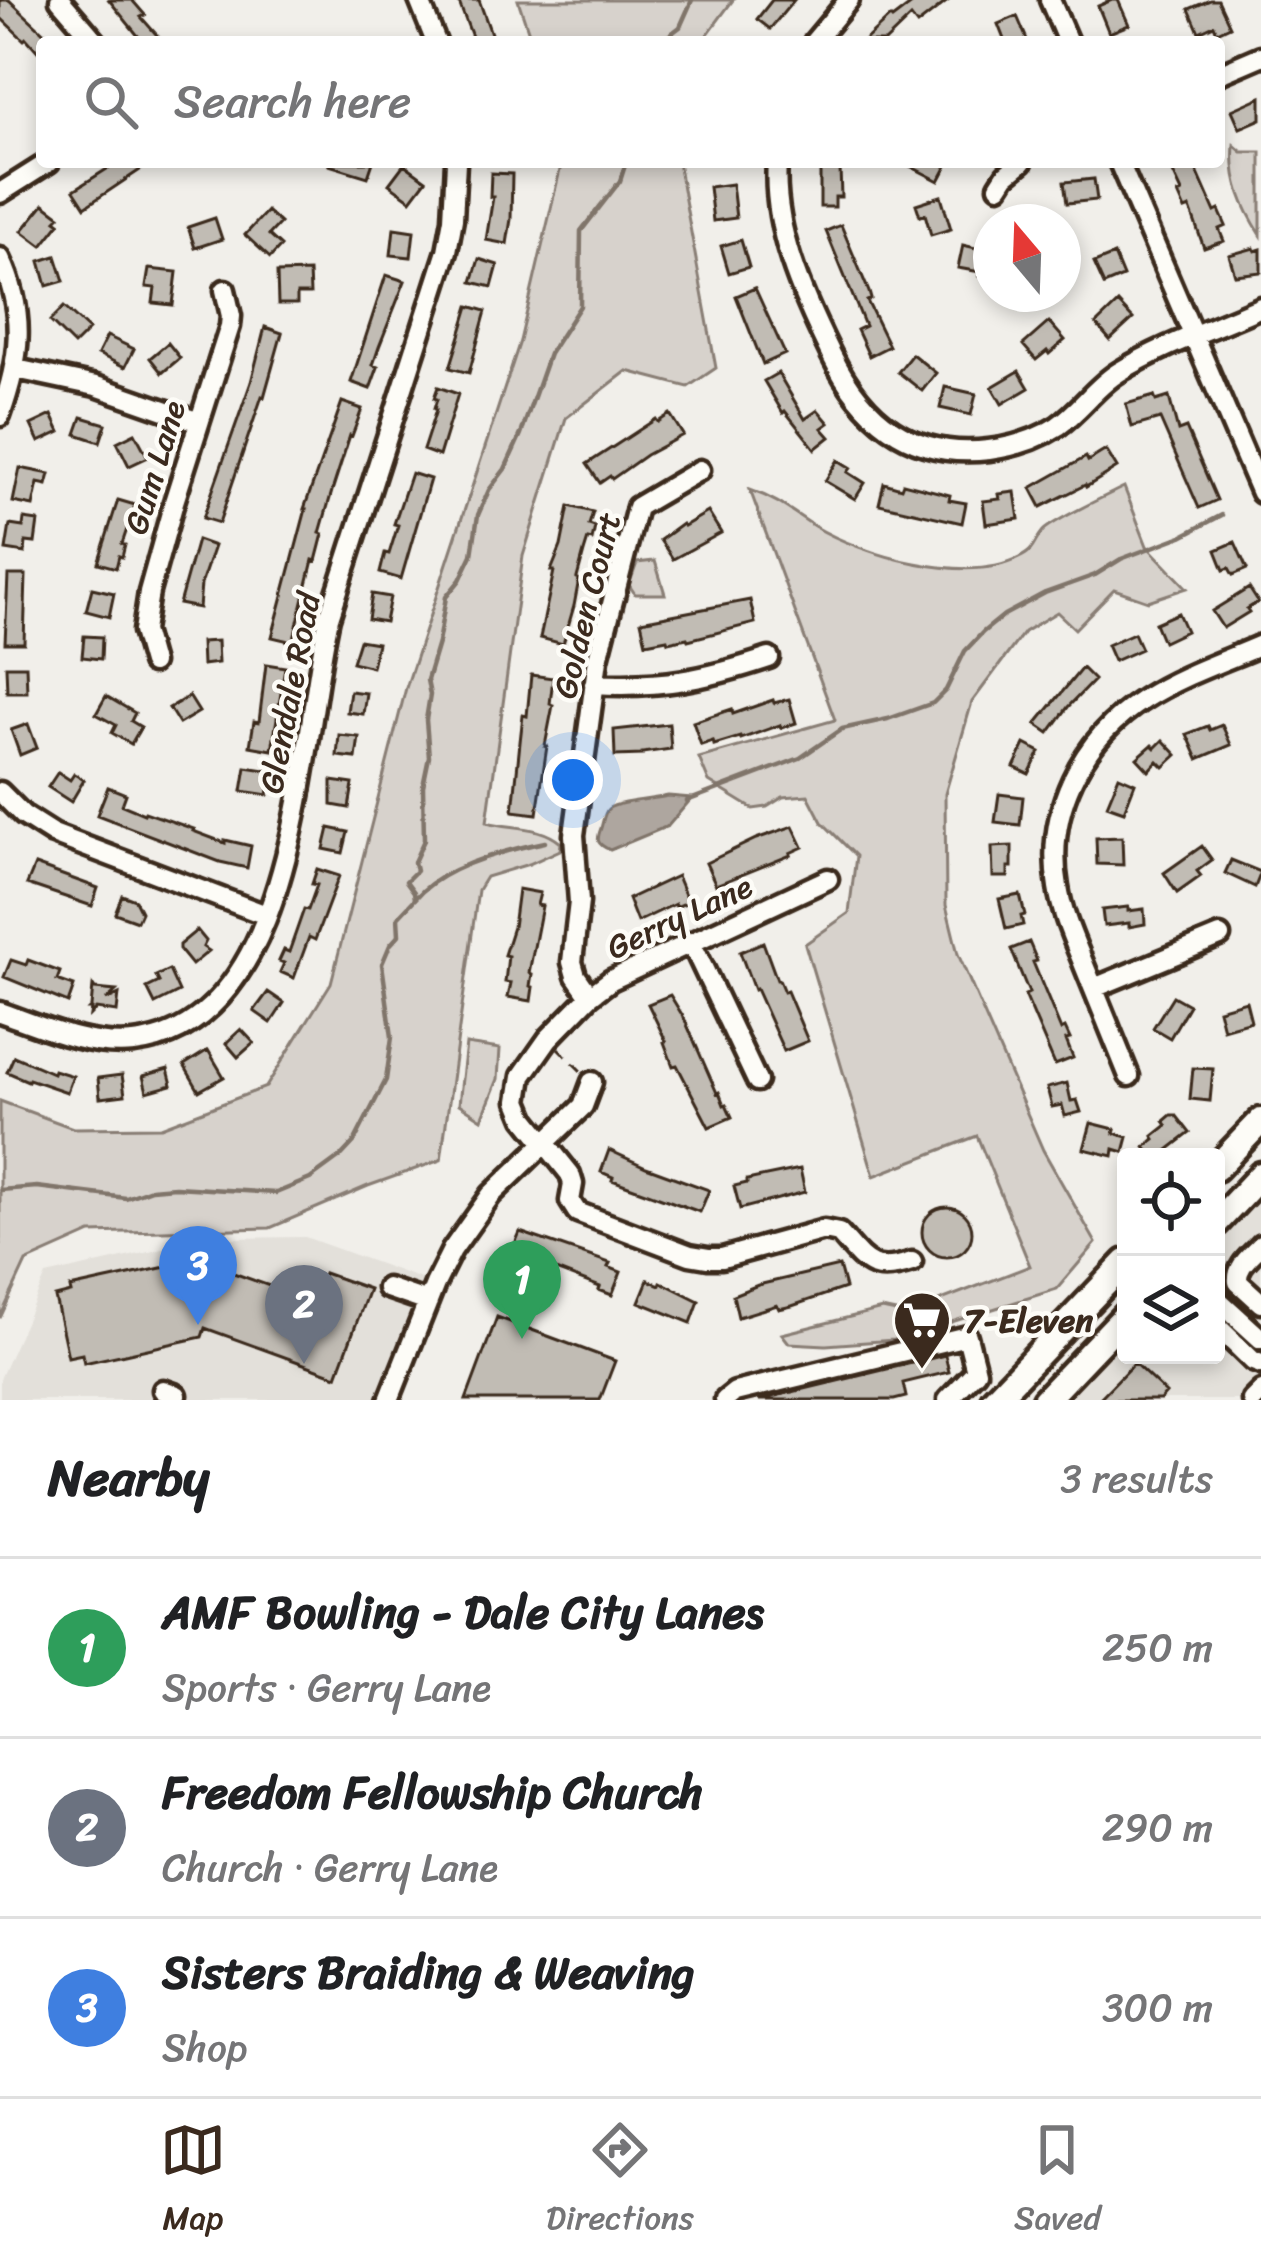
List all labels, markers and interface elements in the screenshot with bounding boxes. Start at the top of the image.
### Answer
search box [36,36,1225,168]
text: Search here [174,62,411,142]
icon: search [78,69,144,135]
north arrow [973,204,1081,312]
street label: Gum Lane [107,393,203,542]
street label: Golden Court [536,506,638,705]
street label: Glendale Road [242,585,338,799]
your location [543,750,603,810]
street label: Gerry Lane [597,858,762,976]
map controls [1117,1148,1225,1364]
button: locate [1117,1148,1225,1256]
pin: 3 [159,1226,237,1325]
pin: 1 [483,1240,561,1339]
button: layers [1117,1256,1225,1364]
pin: 2 [265,1265,343,1364]
supermarket icon: 7-Eleven [891,1289,953,1371]
place label: 7-Eleven [964,1292,1093,1350]
text: Nearby [48,1433,209,1523]
text: 3 results [1060,1444,1213,1513]
text: AMF Bowling - Dale City Lanes [162,1573,764,1653]
text: 1 [79,1613,95,1682]
text: 250 m [1102,1613,1213,1682]
text: Sports · Gerry Lane [162,1653,491,1722]
text: Freedom Fellowship Church [162,1753,703,1833]
text: 2 [76,1793,98,1862]
text: 290 m [1102,1793,1213,1862]
text: Church · Gerry Lane [162,1833,498,1902]
text: Sisters Braiding & Weaving [162,1933,695,2013]
text: 3 [76,1973,98,2042]
text: 300 m [1102,1973,1213,2042]
text: Shop [162,2013,247,2082]
tab: Map [160,2117,226,2247]
tab: Directions [546,2117,694,2247]
tab: Saved [1014,2117,1101,2247]

